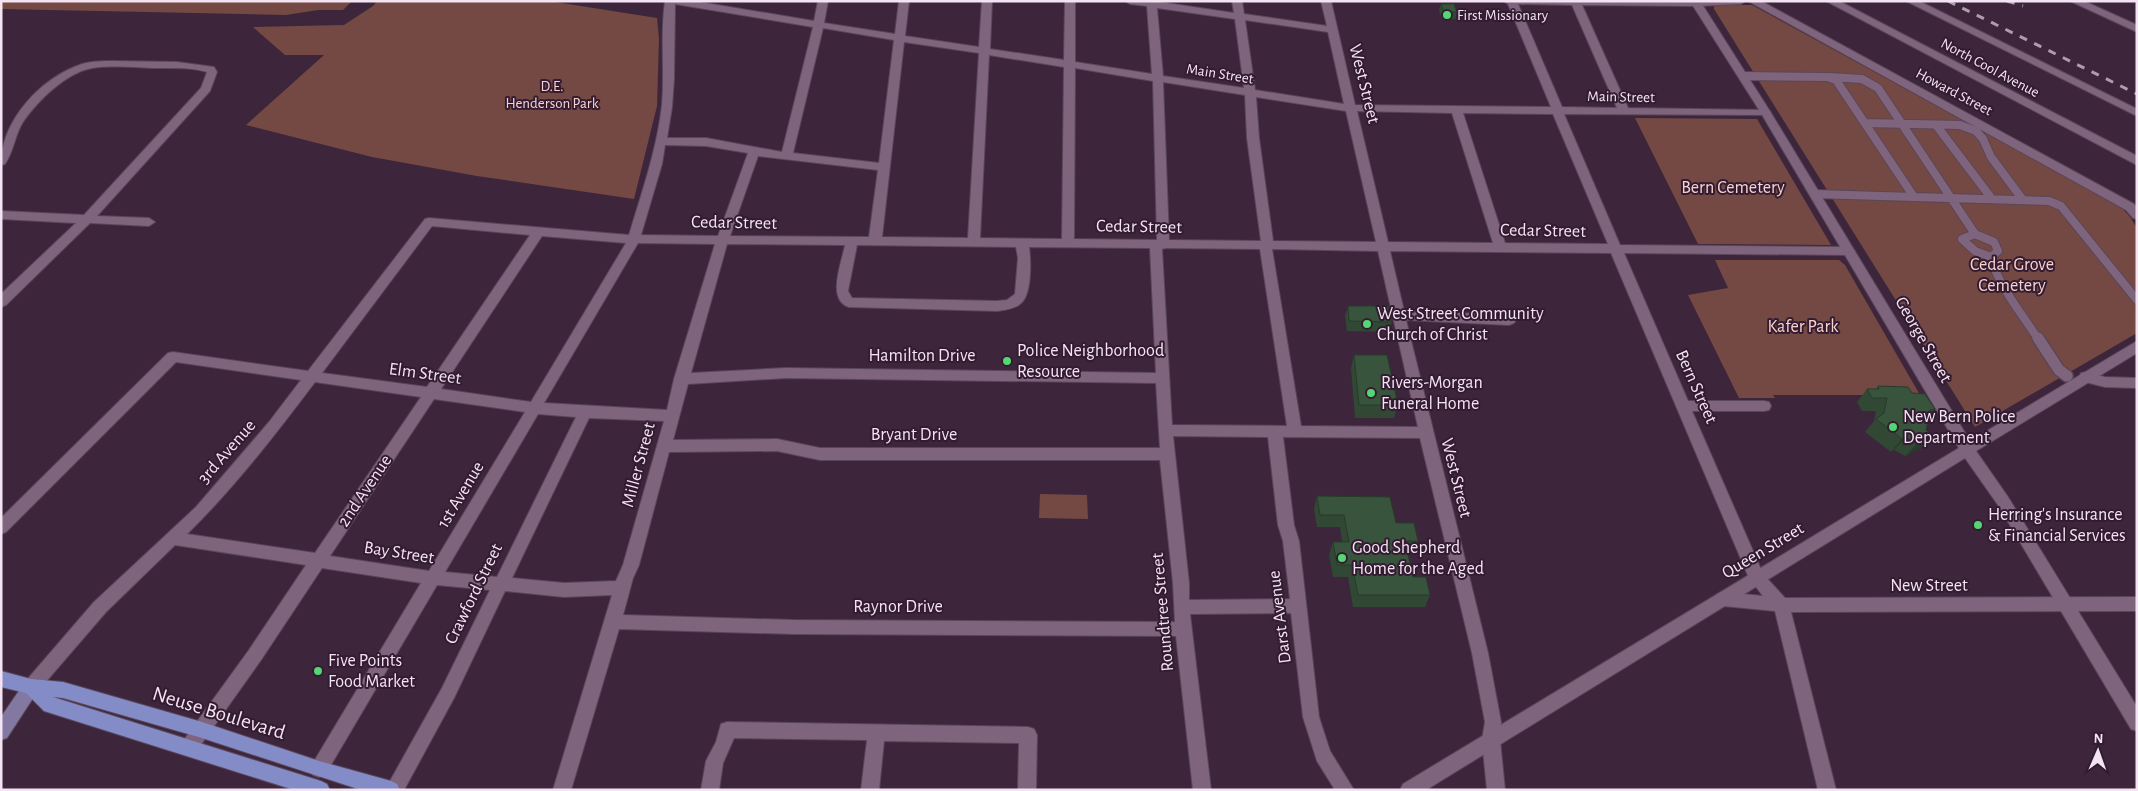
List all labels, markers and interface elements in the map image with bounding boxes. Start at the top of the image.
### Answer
place label: First Missionary [1457,8,1549,23]
marker: First Missionary [1441,9,1453,21]
street label: North Cool Avenue [1938,36,2042,100]
street label: West Street [1345,42,1383,126]
street label: Main Street [1185,61,1255,87]
street label: Howard Street [1913,66,1995,118]
park label: D.E. Henderson Park [505,79,599,111]
street label: Main Street [1587,89,1655,105]
park label: Bern Cemetery [1681,179,1785,197]
street label: Cedar Street [691,213,777,233]
street label: Cedar Street [1096,217,1182,237]
street label: Cedar Street [1500,221,1586,241]
park label: Cedar Grove Cemetery [1970,256,2054,295]
street label: George Street [1891,294,1955,386]
place label: West Street Community Church of Christ [1377,305,1544,344]
marker: West Street Community Church of Christ [1361,318,1373,330]
park label: Kafer Park [1767,318,1839,336]
place label: Police Neighborhood Resource [1017,342,1164,381]
street label: Hamilton Drive [868,347,976,365]
street label: Bern Street [1672,348,1720,427]
marker: Police Neighborhood Resource [1001,355,1013,367]
street label: Elm Street [388,360,463,388]
place label: Rivers-Morgan Funeral Home [1381,374,1483,413]
marker: Rivers-Morgan Funeral Home [1365,387,1377,399]
place label: New Bern Police Department [1903,408,2016,447]
street label: 3rd Avenue [195,417,259,487]
street label: Miller Street [619,420,659,509]
marker: New Bern Police Department [1887,421,1899,433]
street label: Bryant Drive [871,426,957,444]
street label: West Street [1437,436,1475,520]
street label: 2nd Avenue [335,452,395,530]
street label: 1st Avenue [434,459,488,531]
place label: Herring's Insurance & Financial Services [1988,506,2126,545]
street label: Queen Street [1719,519,1807,582]
marker: Herring's Insurance & Financial Services [1972,519,1984,531]
street label: Bay Street [363,539,436,567]
place label: Good Shepherd Home for the Aged [1352,539,1484,578]
street label: Crawford Street [442,541,506,647]
street label: Roundtree Street [1149,552,1177,672]
marker: Good Shepherd Home for the Aged [1336,552,1348,564]
street label: Darst Avenue [1265,570,1295,664]
street label: New Street [1890,577,1968,595]
street label: Raynor Drive [853,598,943,616]
place label: Five Points Food Market [328,652,415,691]
marker: Five Points Food Market [312,665,324,677]
street label: Neuse Boulevard [150,683,288,743]
north arrow [2073,726,2123,776]
text: N [2093,732,2104,746]

